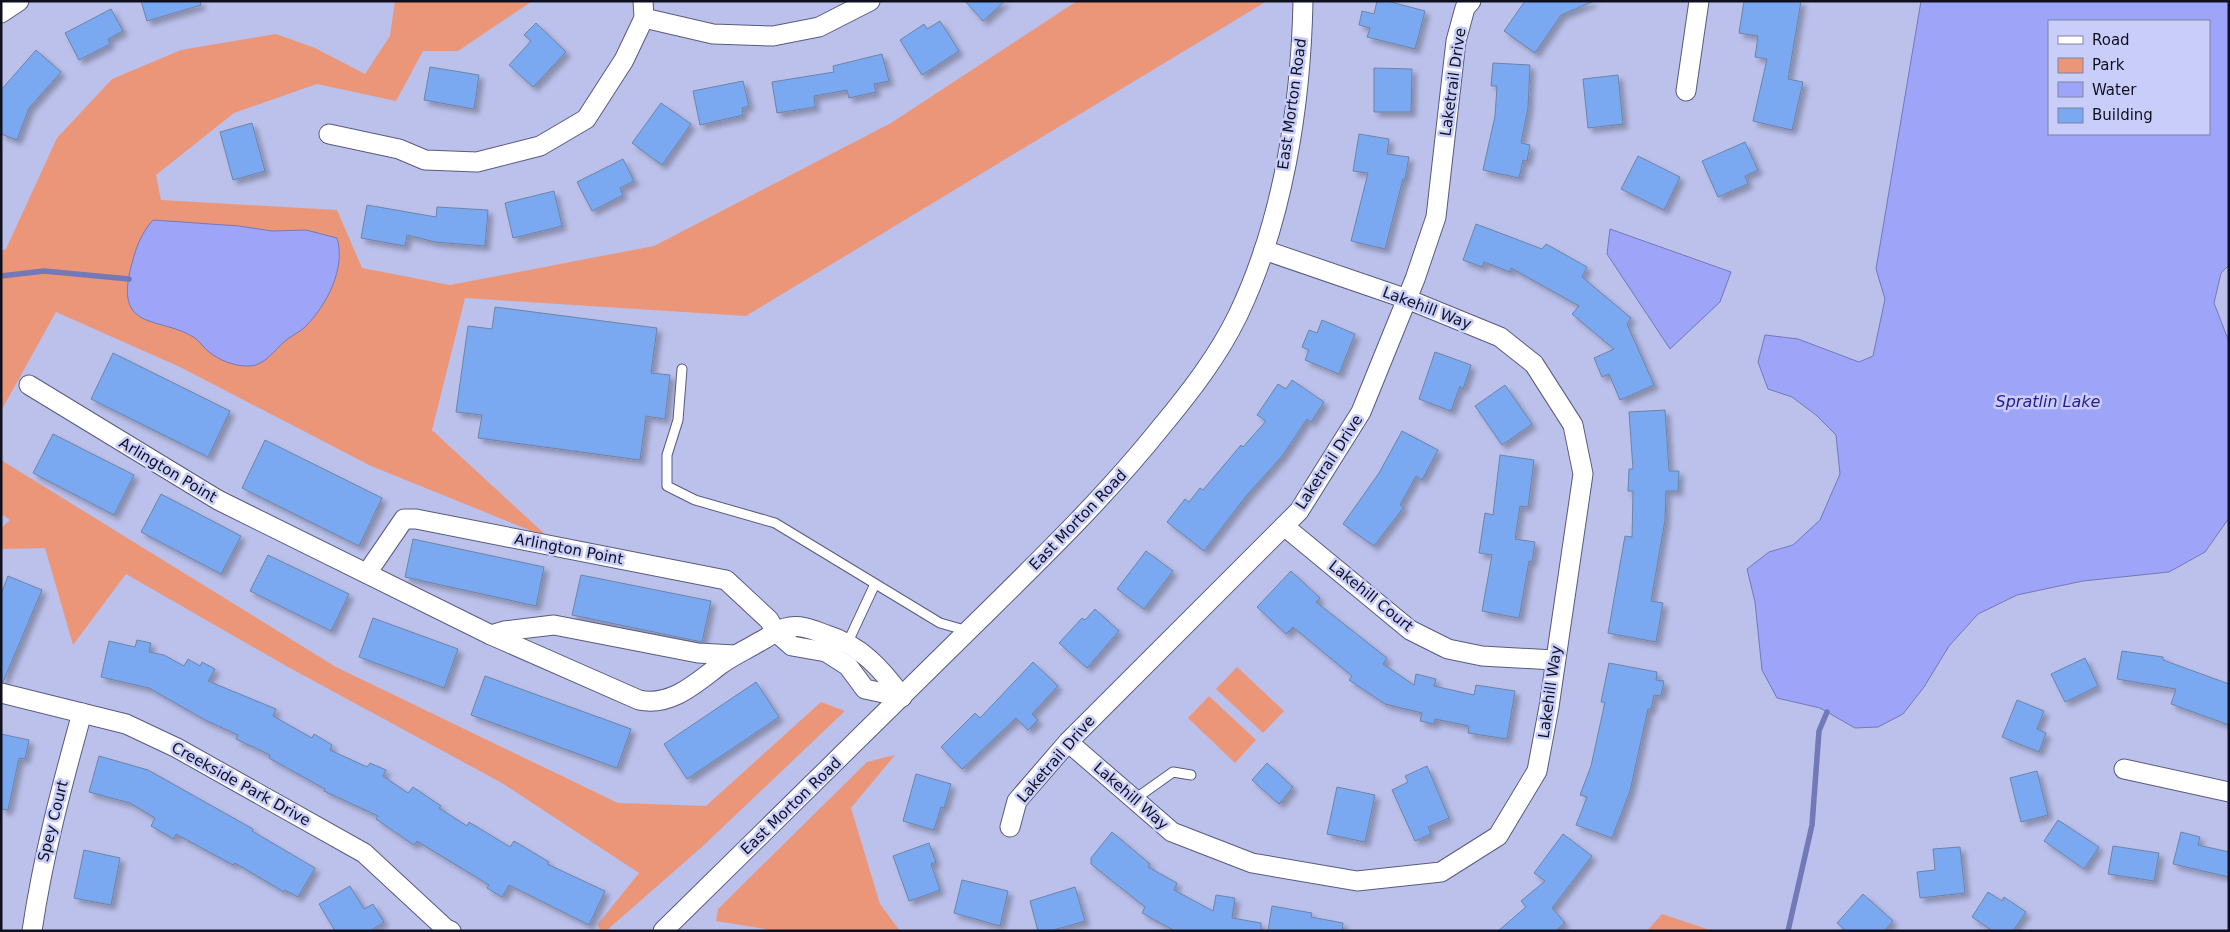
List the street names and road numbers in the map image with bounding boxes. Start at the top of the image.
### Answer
street label: Laketrail Drive [1436,27,1470,137]
street label: East Morton Road [1274,37,1310,171]
street label: Lakehill Way [1380,283,1474,333]
street label: Laketrail Drive [1292,411,1366,513]
street label: Arlington Point [116,434,220,506]
street label: East Morton Road [1026,466,1130,574]
street label: Arlington Point [513,530,625,568]
street label: Lakehill Court [1325,557,1417,635]
street label: Lakehill Way [1535,644,1565,740]
street label: Laketrail Drive [1013,712,1099,806]
street label: Creekside Park Drive [168,738,314,830]
street label: East Morton Road [737,754,845,858]
street label: Lakehill Way [1090,758,1172,834]
street label: Spey Court [34,778,72,864]

